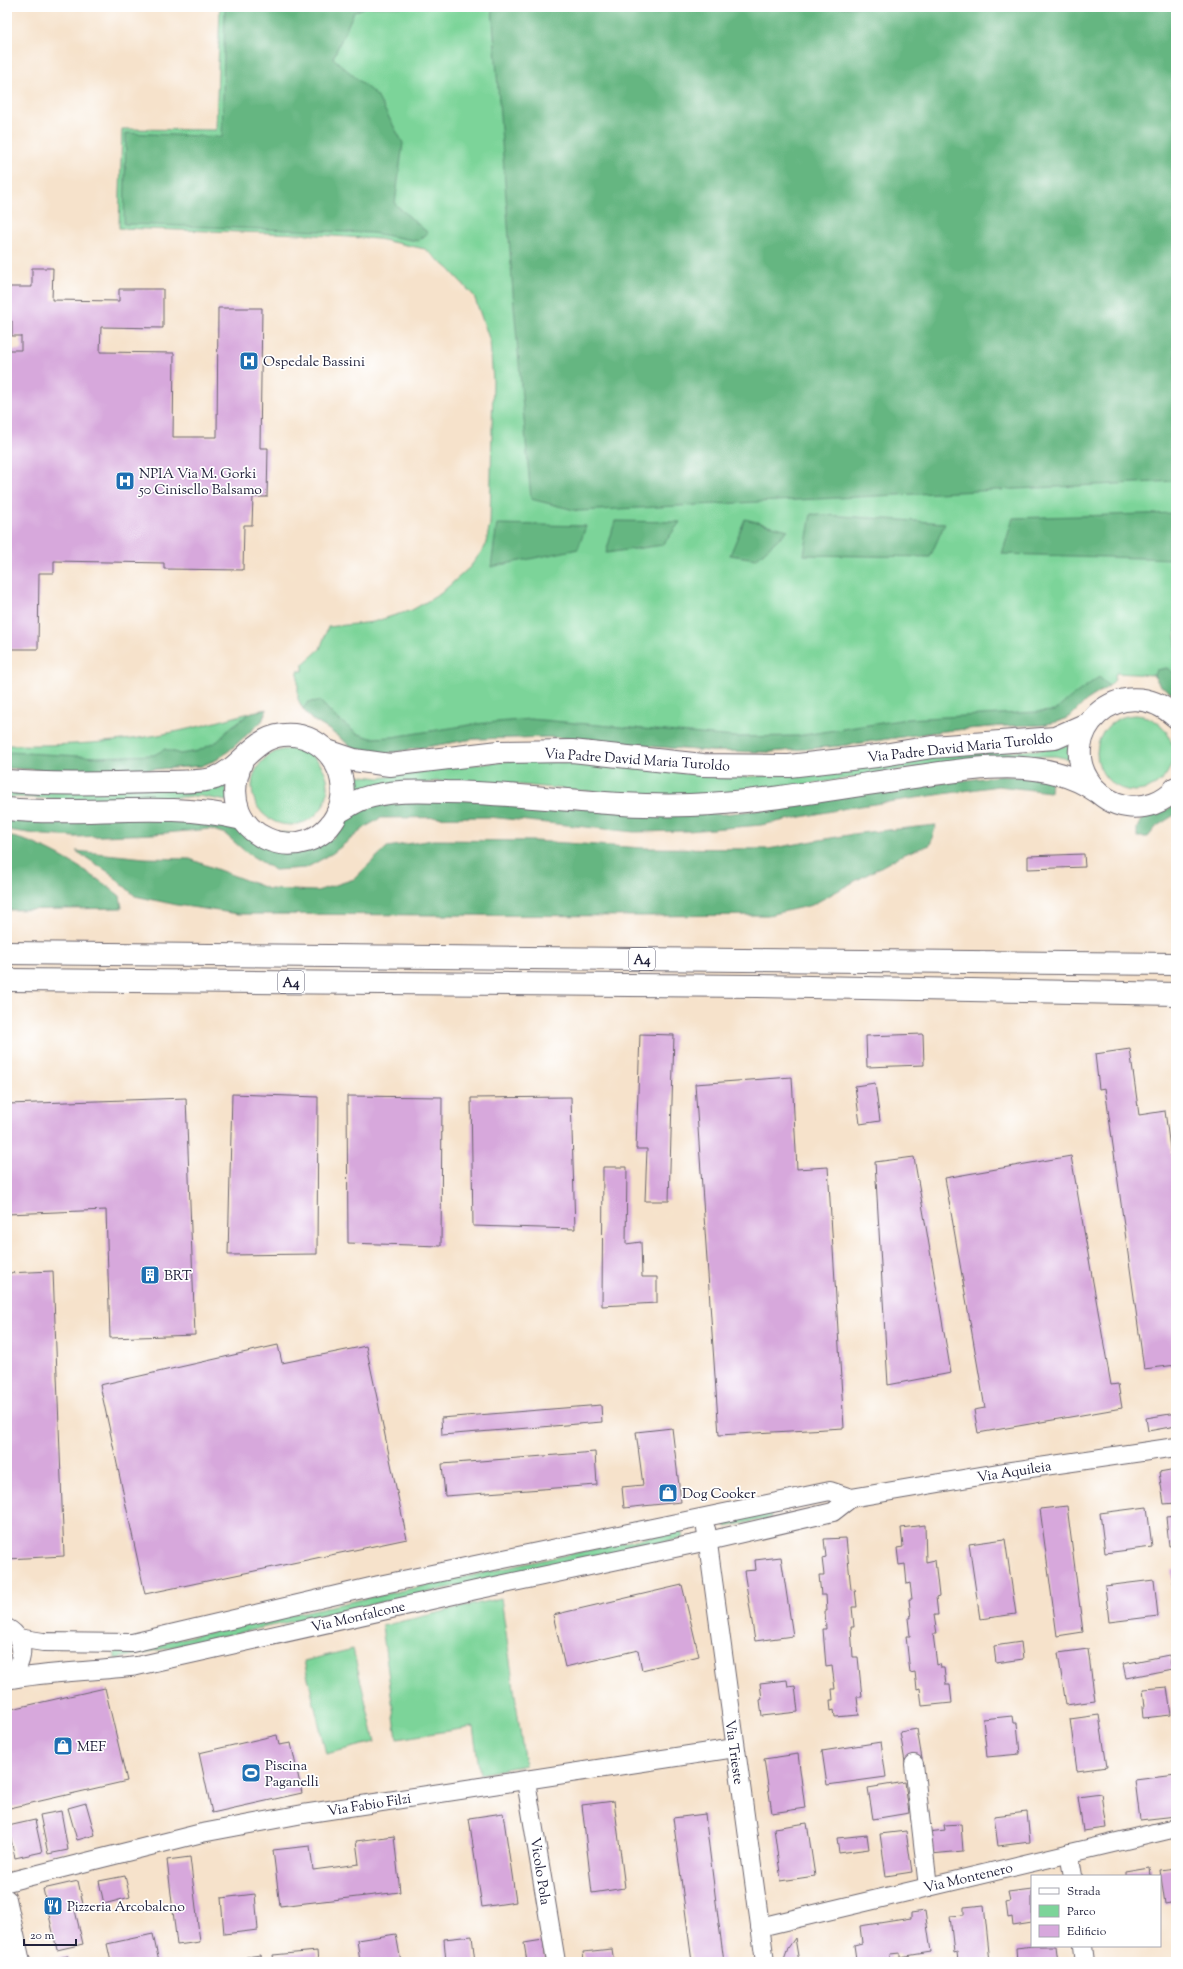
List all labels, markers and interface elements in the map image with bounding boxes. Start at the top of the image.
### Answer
hospital icon: Ospedale Bassini [238,350,260,372]
place label: Ospedale Bassini [263,353,365,373]
place label: NPIA Via M. Gorki 50 Cinisello Balsamo [138,465,262,501]
hospital icon: NPIA Via M. Gorki 50 Cinisello Balsamo [114,470,136,492]
street label: Via Padre David Maria Turoldo [867,729,1054,769]
street label: Via Padre David Maria Turoldo [543,745,731,777]
road number: A4 [629,948,655,970]
road number: A4 [278,971,304,993]
building icon: BRT [139,1264,161,1286]
place label: BRT [164,1267,192,1287]
street label: Via Aquileia [976,1457,1053,1489]
shop icon: Dog Cooker [657,1482,679,1504]
place label: Dog Cooker [682,1485,757,1505]
street label: Via Monfalcone [309,1597,408,1639]
street label: Via Trieste [719,1719,747,1786]
shop icon: MEF [52,1735,74,1757]
place label: MEF [77,1738,106,1758]
place label: Piscina Paganelli [265,1757,319,1793]
sports icon: Piscina Paganelli [240,1762,262,1784]
street label: Via Fabio Filzi [326,1789,413,1822]
street label: Vicolo Pola [524,1836,554,1907]
street label: Via Montenero [922,1859,1015,1899]
legend [1031,1875,1161,1947]
text: Strada [1067,1883,1101,1901]
restaurant icon: Pizzeria Arcobaleno [42,1895,64,1917]
place label: Pizzeria Arcobaleno [67,1898,185,1918]
text: Parco [1067,1903,1096,1921]
scale bar [24,1921,76,1947]
text: Edificio [1067,1923,1107,1941]
text: 20 m [30,1927,55,1945]

